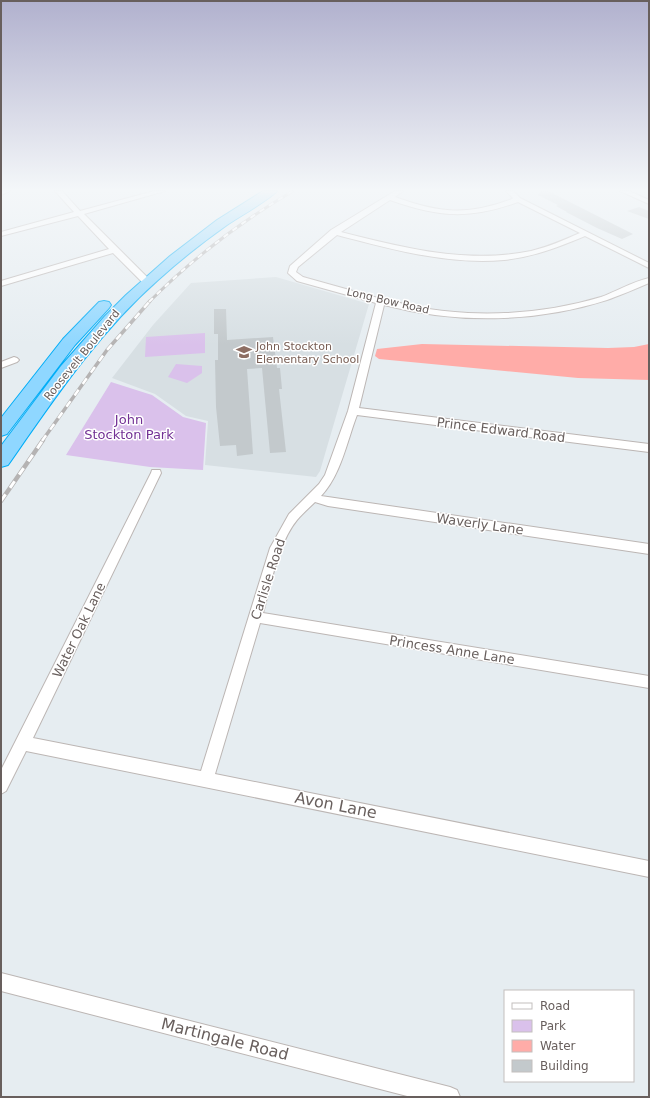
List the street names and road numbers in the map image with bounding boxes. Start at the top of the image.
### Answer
street label: Long Bow Road [345,285,431,317]
street label: Roosevelt Boulevard [41,307,123,403]
street label: Prince Edward Road [436,415,566,445]
street label: Waverly Lane [435,510,525,538]
street label: Carlisle Road [248,536,288,622]
street label: Water Oak Lane [49,580,109,680]
street label: Princess Anne Lane [388,633,516,667]
street label: Avon Lane [293,788,379,822]
street label: Martingale Road [159,1014,291,1064]

